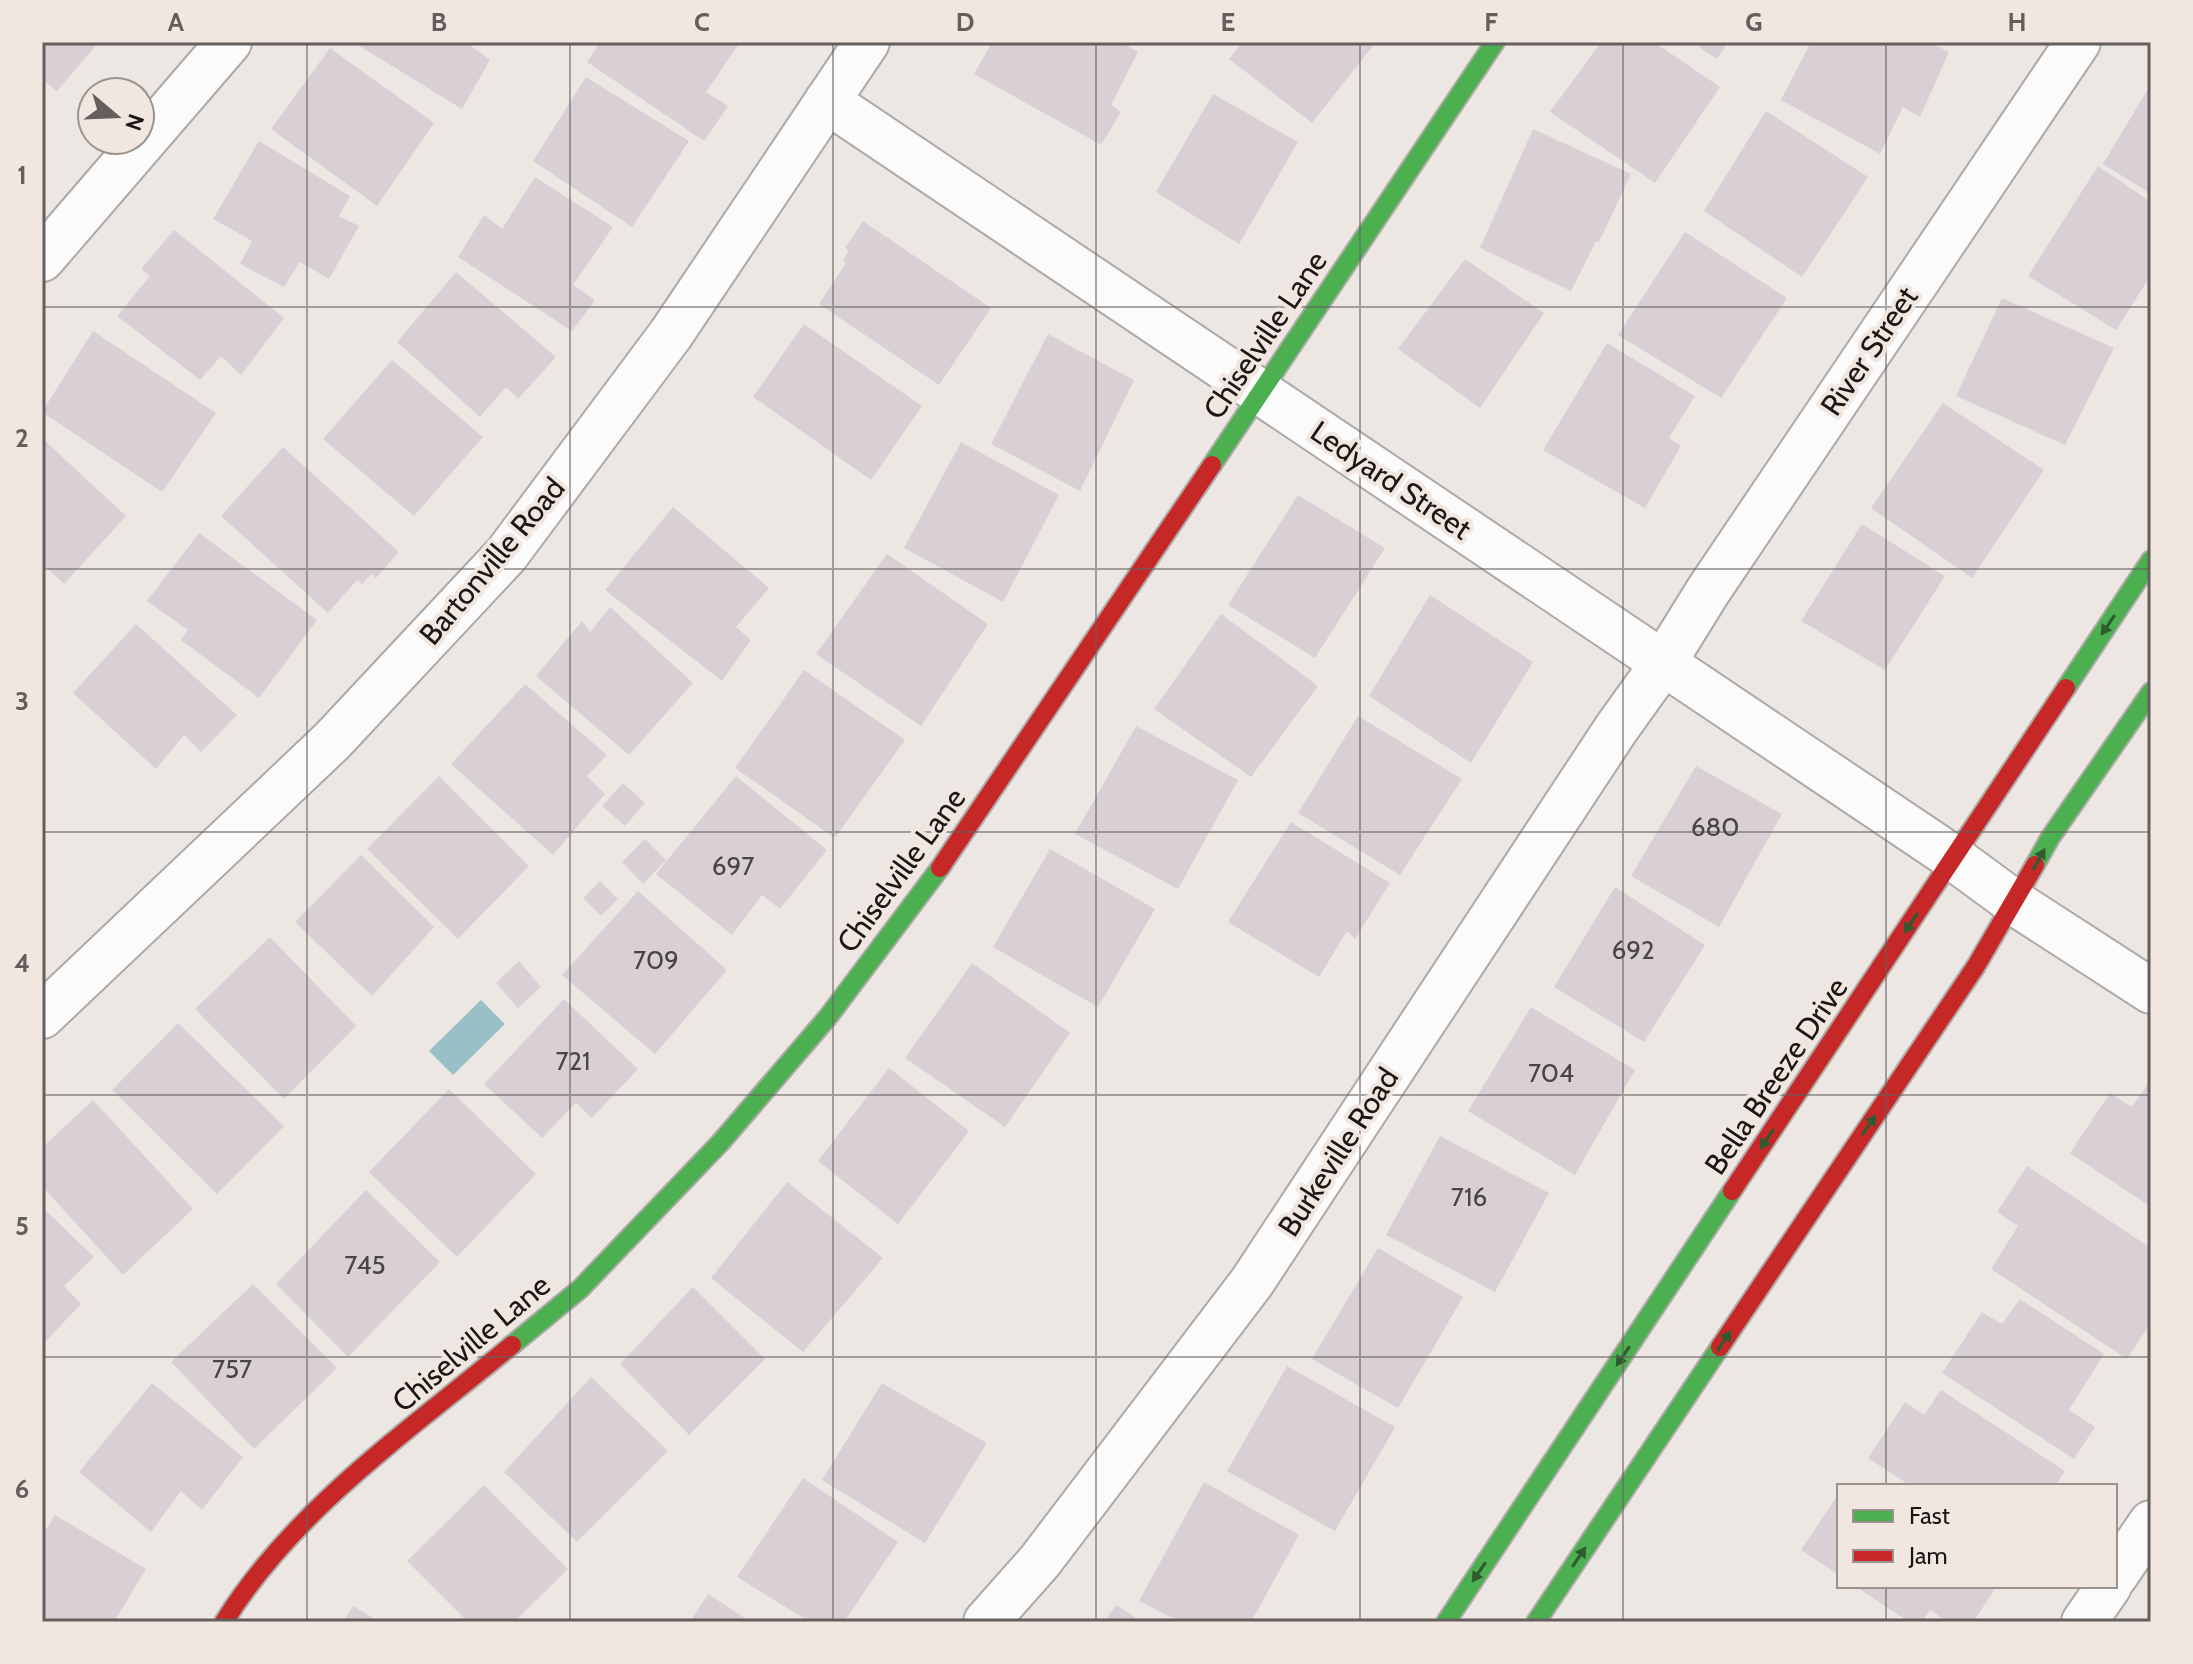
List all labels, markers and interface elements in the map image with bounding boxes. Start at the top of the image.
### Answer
text: A [168,6,185,38]
text: B [431,6,447,38]
text: C [694,6,710,38]
text: D [956,6,974,38]
text: E [1221,6,1235,38]
text: F [1484,6,1498,38]
text: G [1745,6,1763,38]
text: H [2008,6,2026,38]
north arrow [76,76,156,156]
text: N [119,111,150,134]
text: 1 [17,159,27,191]
street label: Chiselville Lane [1195,244,1335,426]
street label: River Street [1812,280,1926,422]
street label: Ledyard Street [1304,413,1478,547]
text: 2 [15,422,29,454]
street label: Bartonville Road [411,470,573,652]
one-way arrow [2100,615,2115,636]
text: 3 [15,685,29,717]
street label: Chiselville Lane [829,780,973,960]
house number: 680 [1691,811,1739,843]
one-way arrow [2031,848,2045,870]
house number: 697 [712,850,754,882]
one-way arrow [1904,912,1919,934]
house number: 692 [1611,934,1655,966]
house number: 709 [633,944,679,976]
text: 4 [14,947,30,979]
street label: Bella Breeze Drive [1697,971,1855,1181]
house number: 721 [555,1045,591,1077]
house number: 704 [1528,1057,1574,1089]
street label: Burkeville Road [1270,1061,1406,1243]
one-way arrow [1861,1115,1876,1136]
one-way arrow [1760,1129,1775,1150]
house number: 716 [1451,1181,1487,1213]
text: 5 [15,1210,29,1242]
house number: 745 [344,1249,386,1281]
street label: Chiselville Lane [385,1266,557,1420]
one-way arrow [1716,1331,1731,1352]
one-way arrow [1616,1345,1631,1367]
house number: 757 [212,1353,252,1385]
text: 6 [15,1473,29,1505]
legend [1837,1484,2117,1588]
text: Fast [1909,1501,1950,1530]
text: Jam [1908,1541,1947,1570]
one-way arrow [1572,1547,1587,1568]
one-way arrow [1472,1562,1487,1583]

